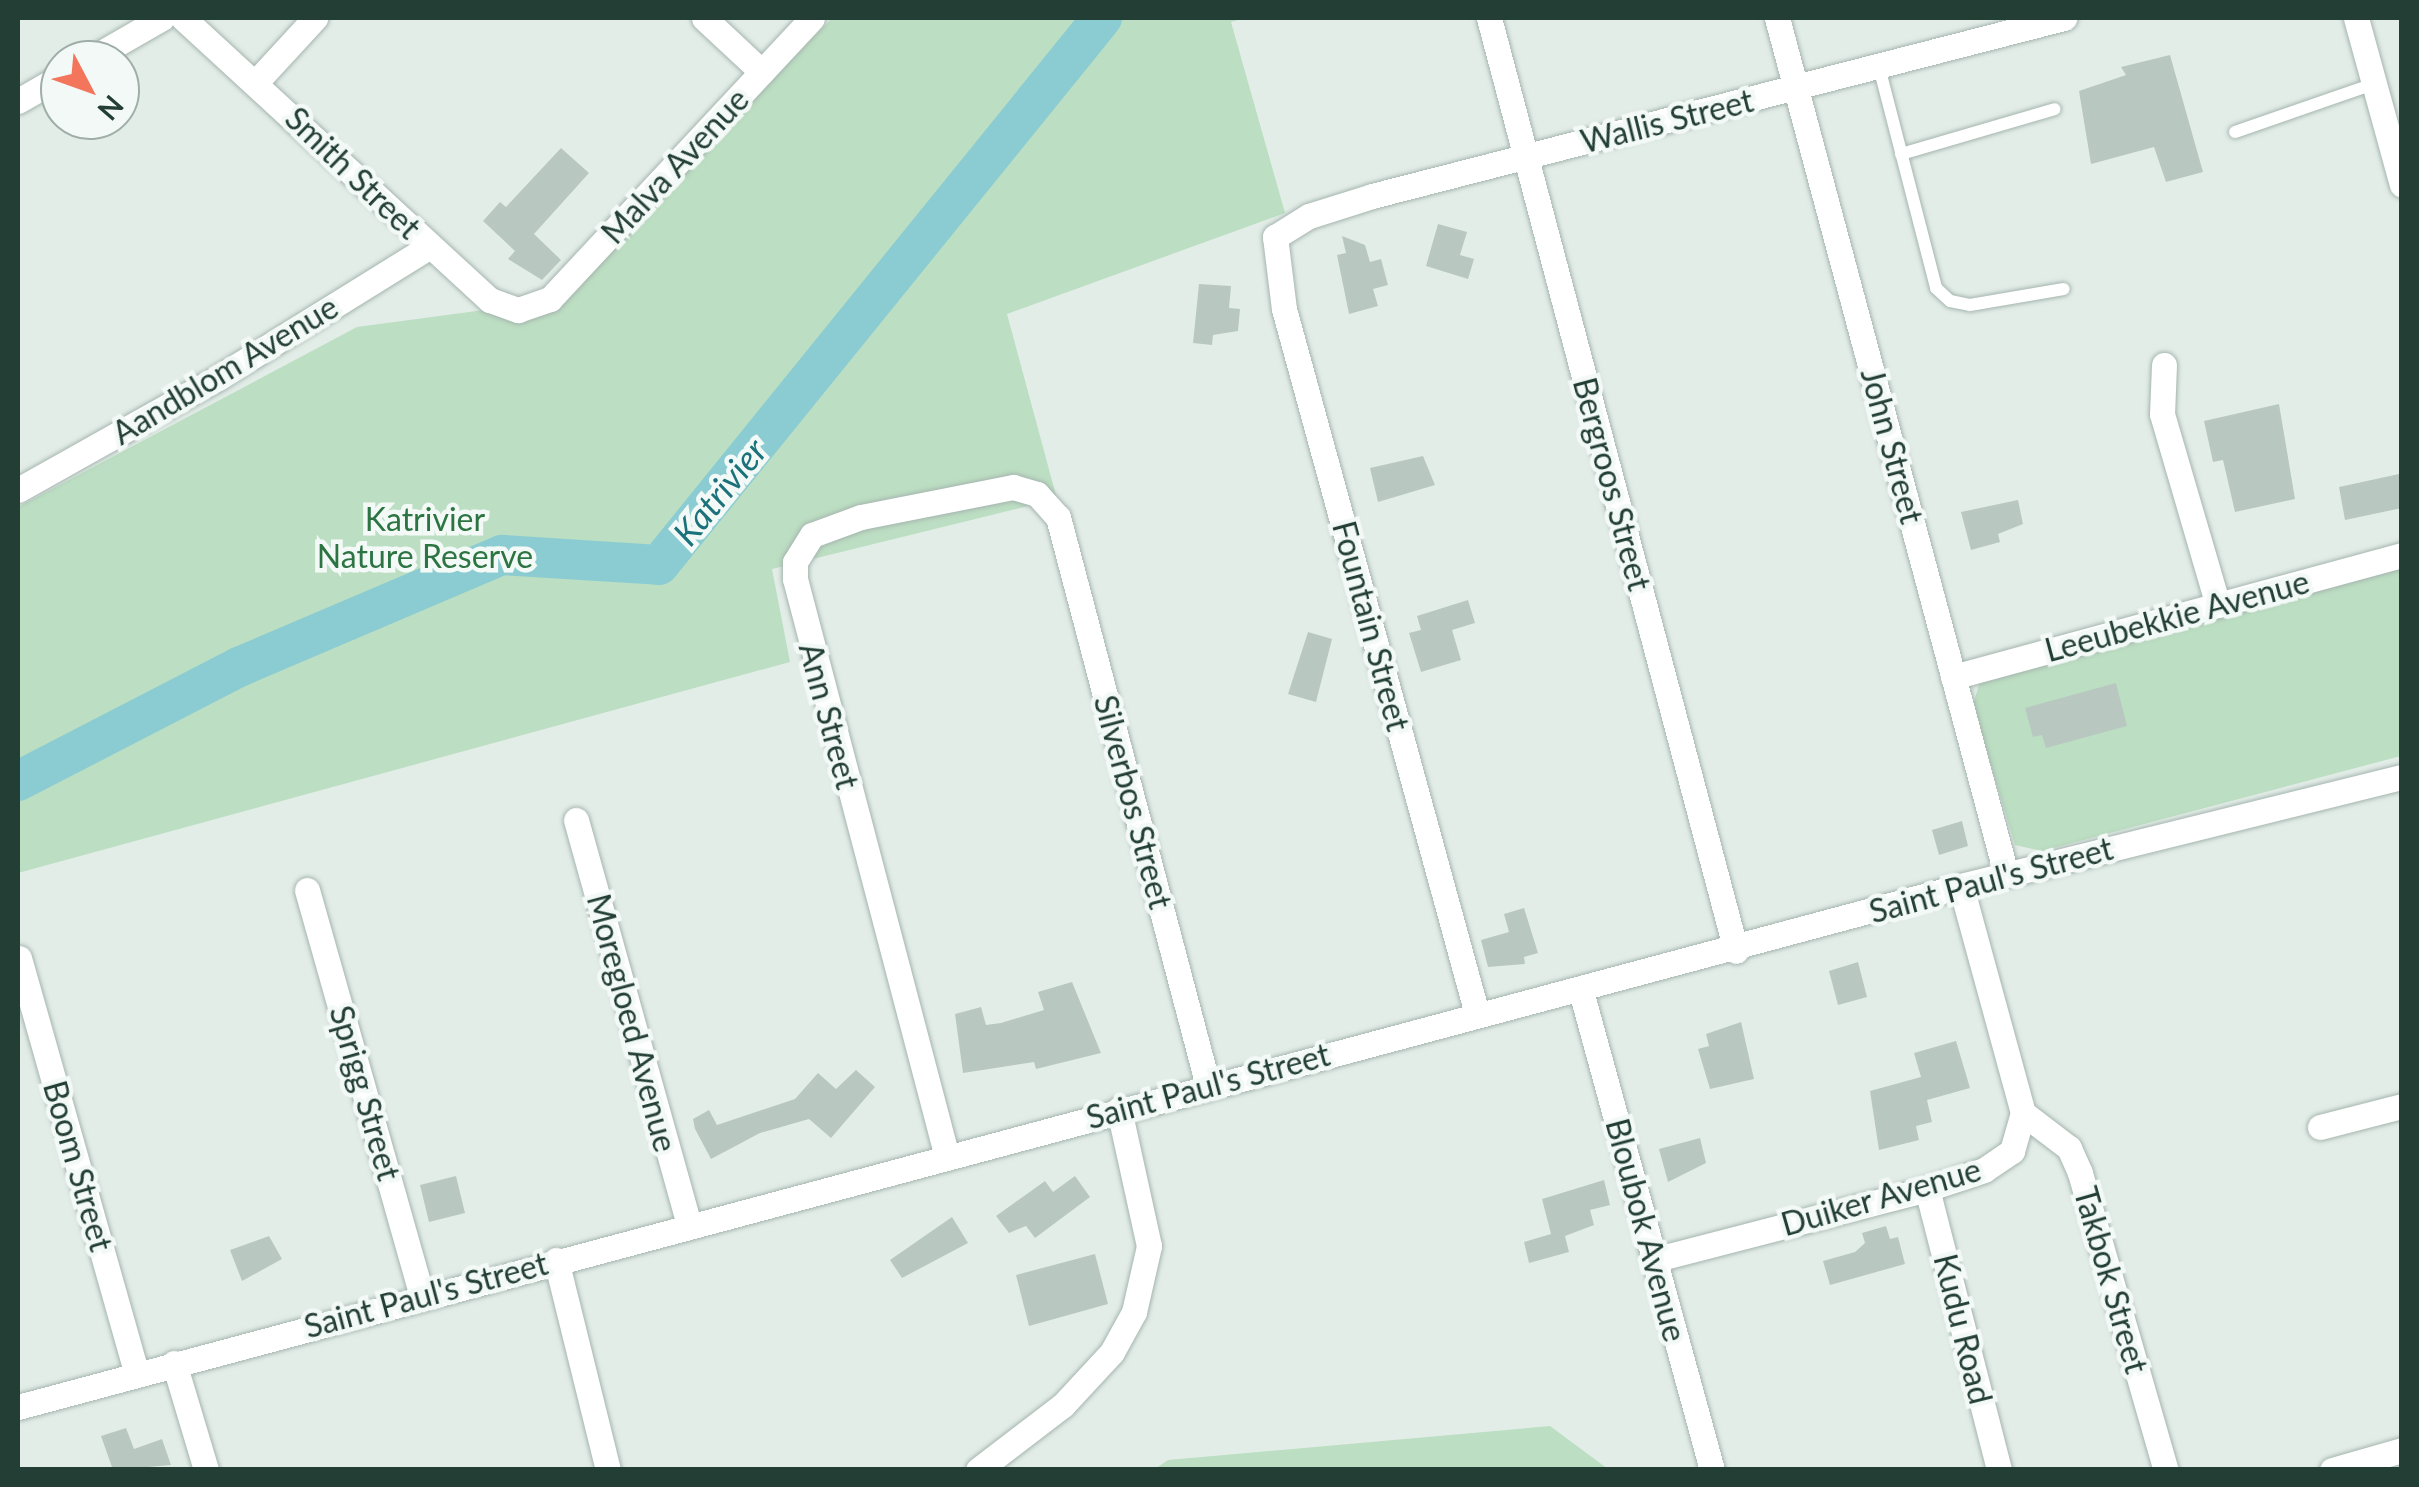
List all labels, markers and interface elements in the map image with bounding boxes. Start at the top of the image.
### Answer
north arrow [40,40,140,140]
street label: Malva Avenue [593,80,757,252]
street label: Wallis Street [1577,81,1757,161]
text: N [91,89,131,128]
street label: Smith Street [278,99,428,247]
street label: Aandblom Avenue [105,287,345,453]
street label: John Street [1853,364,1931,528]
street label: Bergroos Street [1565,373,1659,595]
water label: Katrivier [663,429,775,553]
park label: Katrivier Nature Reserve [317,501,533,576]
street label: Fountain Street [1325,517,1417,735]
street label: Leeubekkie Avenue [2040,562,2314,670]
street label: Ann Street [791,639,867,793]
street label: Silverbos Street [1086,691,1180,913]
street label: Saint Paul's Street [1865,829,2117,931]
street label: Moregloed Avenue [579,889,685,1157]
street label: Sprigg Street [322,1001,408,1185]
street label: Saint Paul's Street [1082,1035,1334,1137]
street label: Boom Street [35,1076,121,1256]
street label: Bloubok Avenue [1598,1114,1694,1346]
street label: Duiker Avenue [1776,1150,1986,1244]
street label: Takbok Street [2066,1182,2156,1378]
street label: Saint Paul's Street [300,1244,552,1346]
street label: Kudu Road [1926,1250,2000,1408]

